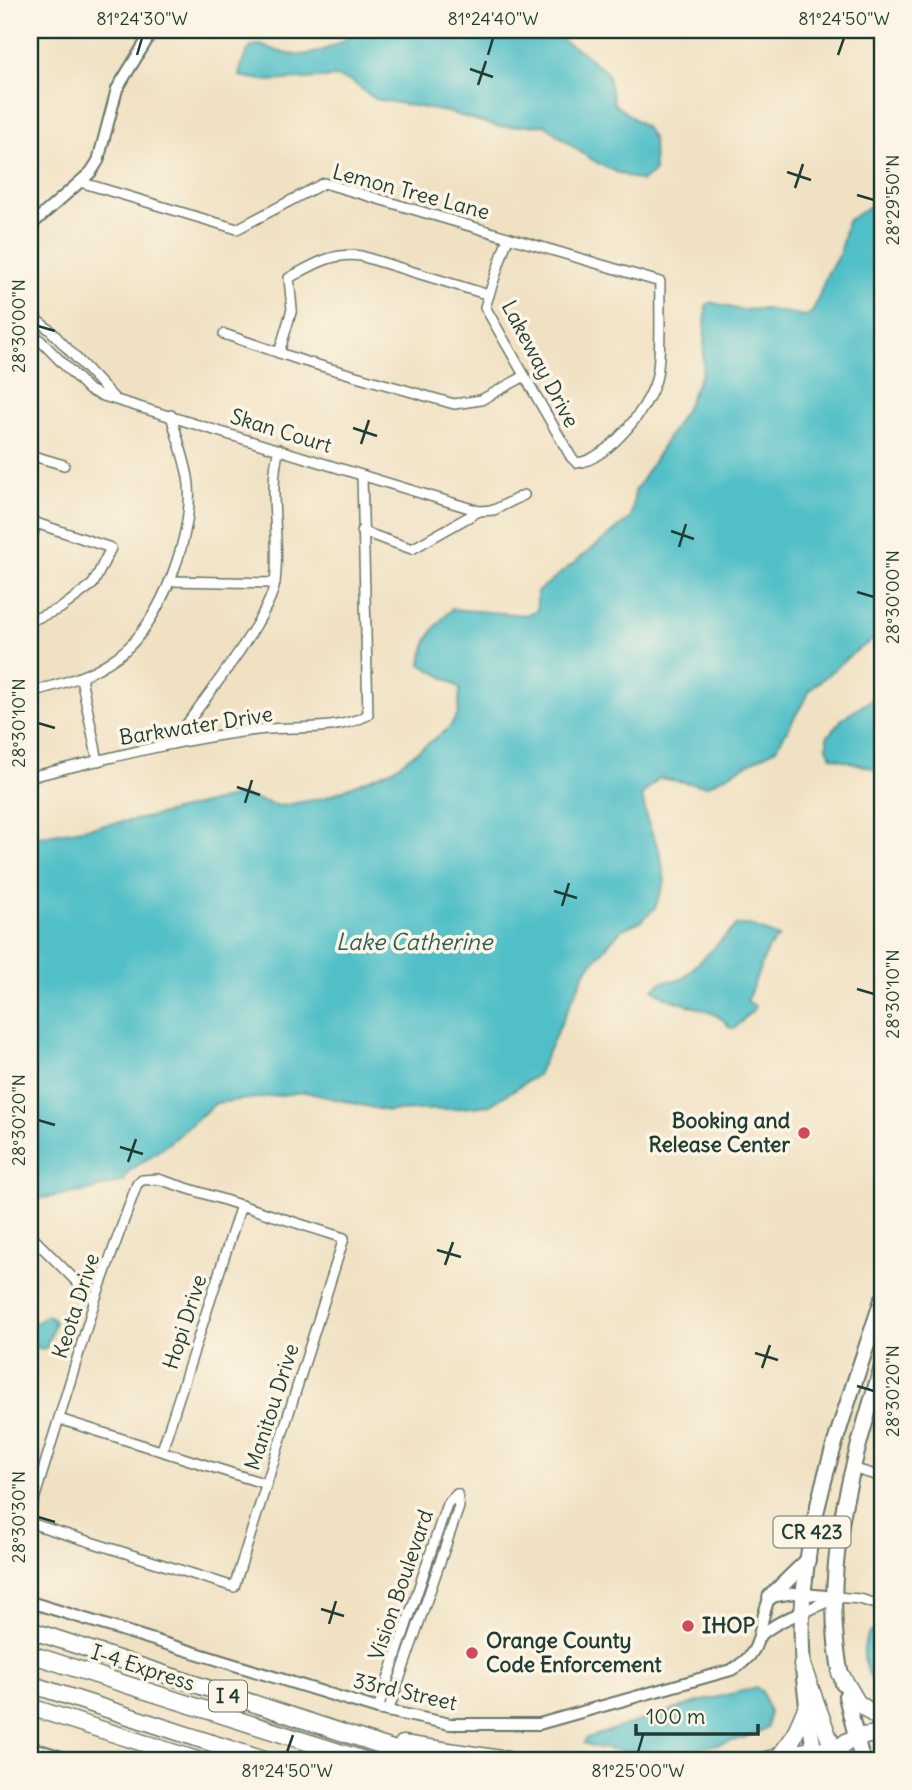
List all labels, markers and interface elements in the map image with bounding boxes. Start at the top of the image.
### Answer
text: 81°24'30"W [96,7,188,30]
text: 81°24'40"W [447,7,539,30]
text: 81°24'50"W [798,7,890,30]
text: 28°29'50"N [881,155,904,245]
street label: Lemon Tree Lane [330,158,493,225]
text: 28°30'00"N [7,279,30,373]
street label: Lakeway Drive [496,296,585,432]
street label: Skan Court [227,402,335,459]
text: 28°30'00"N [881,550,904,644]
text: 28°30'10"N [7,678,30,768]
street label: Barkwater Drive [117,700,275,751]
water label: Lake Catherine [336,927,494,956]
text: 28°30'10"N [881,949,904,1039]
text: 28°30'20"N [7,1074,30,1166]
place label: Booking and Release Center [649,1107,791,1158]
marker: Booking and Release Center [796,1125,812,1141]
street label: Keota Drive [46,1250,105,1362]
street label: Hopi Drive [157,1271,213,1373]
street label: Manitou Drive [238,1340,305,1474]
text: 28°30'20"N [881,1345,904,1437]
text: 28°30'30"N [7,1471,30,1563]
street label: Vision Boulevard [362,1506,439,1664]
road number: CR 423 [774,1516,850,1548]
place label: IHOP [702,1612,755,1639]
marker: IHOP [680,1618,696,1634]
place label: Orange County Code Enforcement [486,1627,662,1678]
street label: I-4 Express [88,1638,198,1697]
marker: Orange County Code Enforcement [464,1645,480,1661]
street label: 33rd Street [351,1666,460,1717]
road number: I 4 [209,1680,247,1712]
scale bar [636,1692,758,1736]
text: 100 m [646,1703,705,1730]
text: 81°24'50"W [241,1759,333,1782]
text: 81°25'00"W [591,1759,685,1782]

